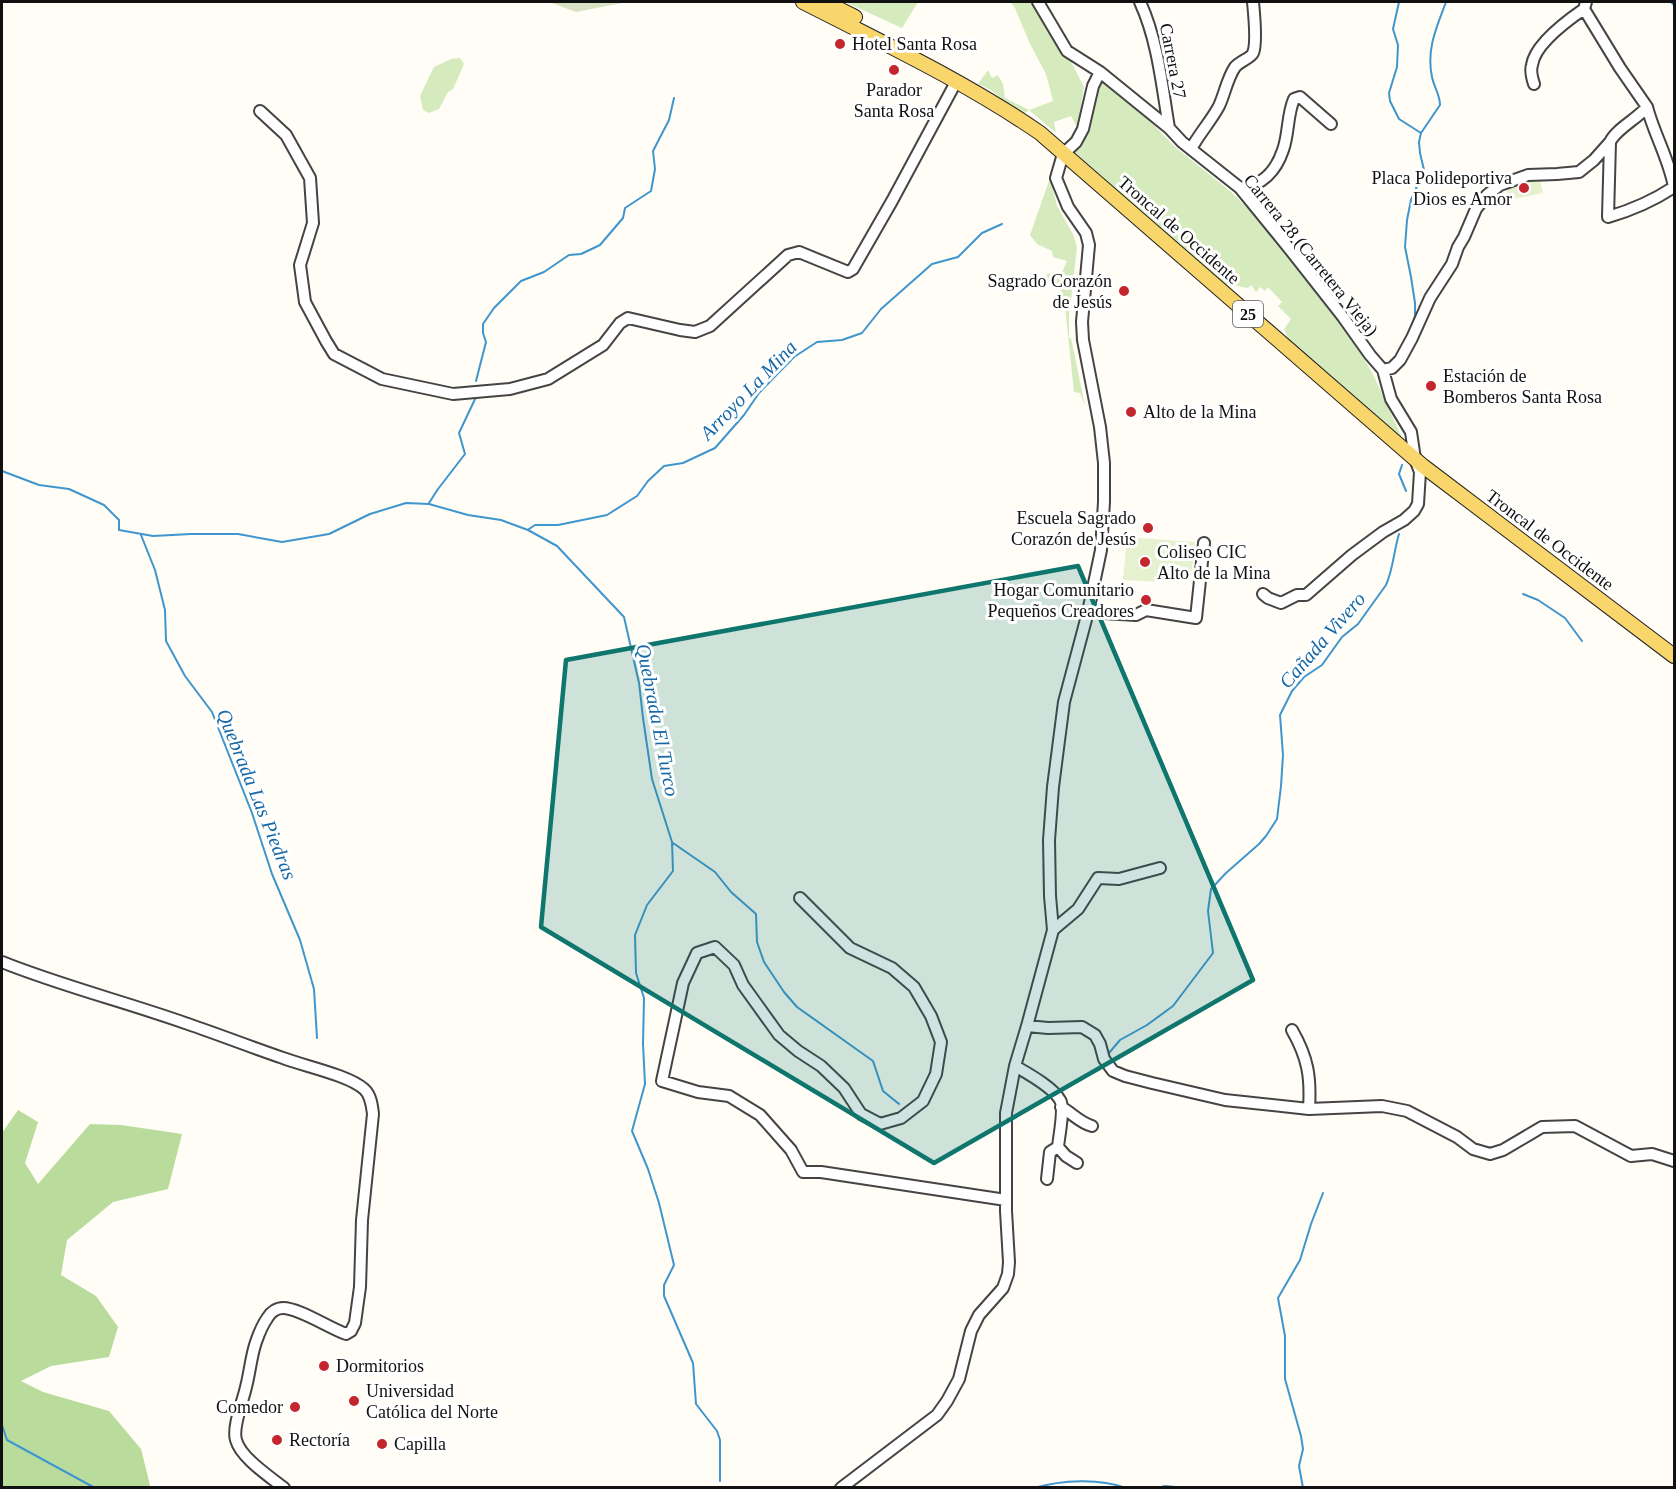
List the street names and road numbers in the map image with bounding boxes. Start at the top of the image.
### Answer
street label: Carrera 27 [1156,22,1190,100]
street label: Carrera 28 (Carretera Vieja) [1239,170,1382,340]
street label: Troncal de Occidente [1114,172,1244,288]
road number: 25 [1233,301,1263,327]
street label: Troncal de Occidente [1482,486,1618,594]

